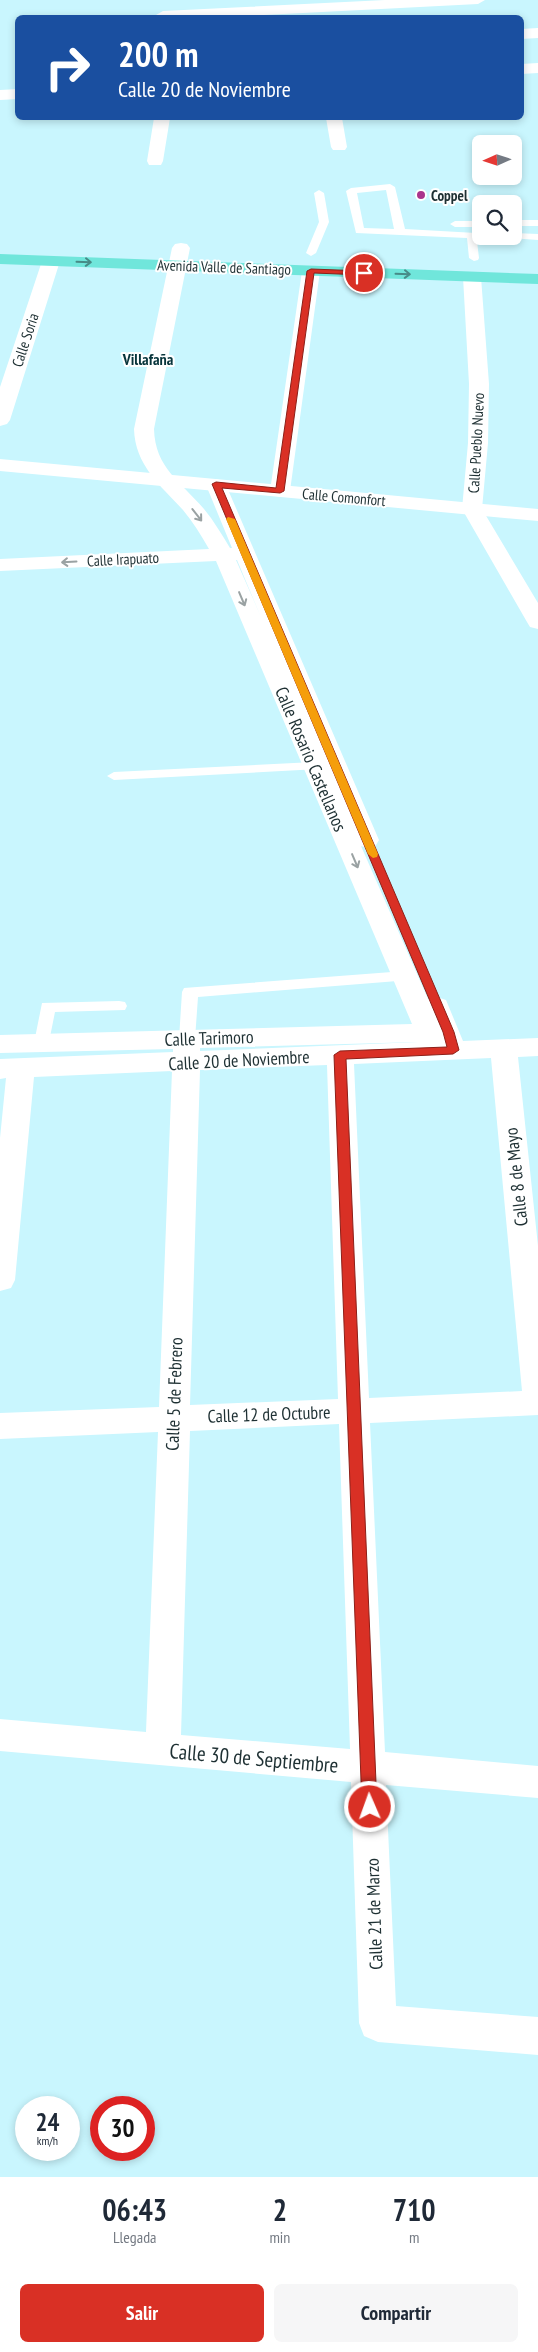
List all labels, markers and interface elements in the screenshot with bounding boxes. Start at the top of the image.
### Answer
text: 200 m [118,31,199,77]
icon: right [35,35,100,100]
text: Calle 20 de Noviembre [118,75,291,103]
north arrow [472,135,522,185]
map controls [472,135,522,245]
place label: Coppel [431,186,468,205]
marker: Coppel [415,189,427,201]
button: search [472,195,522,245]
pin [343,252,385,294]
street label: Avenida Valle de Santiago [157,255,291,279]
one-way arrow [75,257,91,267]
icon: arrive [350,259,378,287]
one-way arrow [395,270,411,279]
street label: Calle Soria [7,311,43,369]
district label: Villafaña [122,349,174,369]
street label: Calle Pueblo Nuevo [464,392,488,494]
street label: Calle Comonfort [302,484,386,510]
one-way arrow [192,508,203,521]
street label: Calle Irapuato [86,548,160,570]
one-way arrow [61,557,77,566]
one-way arrow [238,591,247,606]
street label: Calle Rosario Castellanos [270,683,352,835]
one-way arrow [351,853,361,868]
street label: Calle Tarimoro [164,1025,254,1051]
street label: Calle 20 de Noviembre [168,1045,310,1075]
street label: Calle 8 de Mayo [499,1126,533,1227]
street label: Calle 5 de Febrero [161,1337,187,1451]
street label: Calle 12 de Octubre [207,1400,331,1428]
street label: Calle 30 de Septiembre [169,1737,339,1779]
position arrow [343,1780,395,1832]
street label: Calle 21 de Marzo [361,1858,387,1970]
speed limit sign: 30 [90,2096,155,2161]
text: 24 [36,2106,59,2138]
text: km/h [37,2133,58,2148]
text: 06:43 [102,2190,167,2229]
text: 2 [273,2190,287,2229]
text: 710 [393,2190,436,2229]
text: Llegada [113,2227,156,2247]
text: min [269,2227,290,2247]
text: m [409,2227,419,2247]
button: Salir [20,2284,264,2342]
button: Compartir [274,2284,518,2342]

